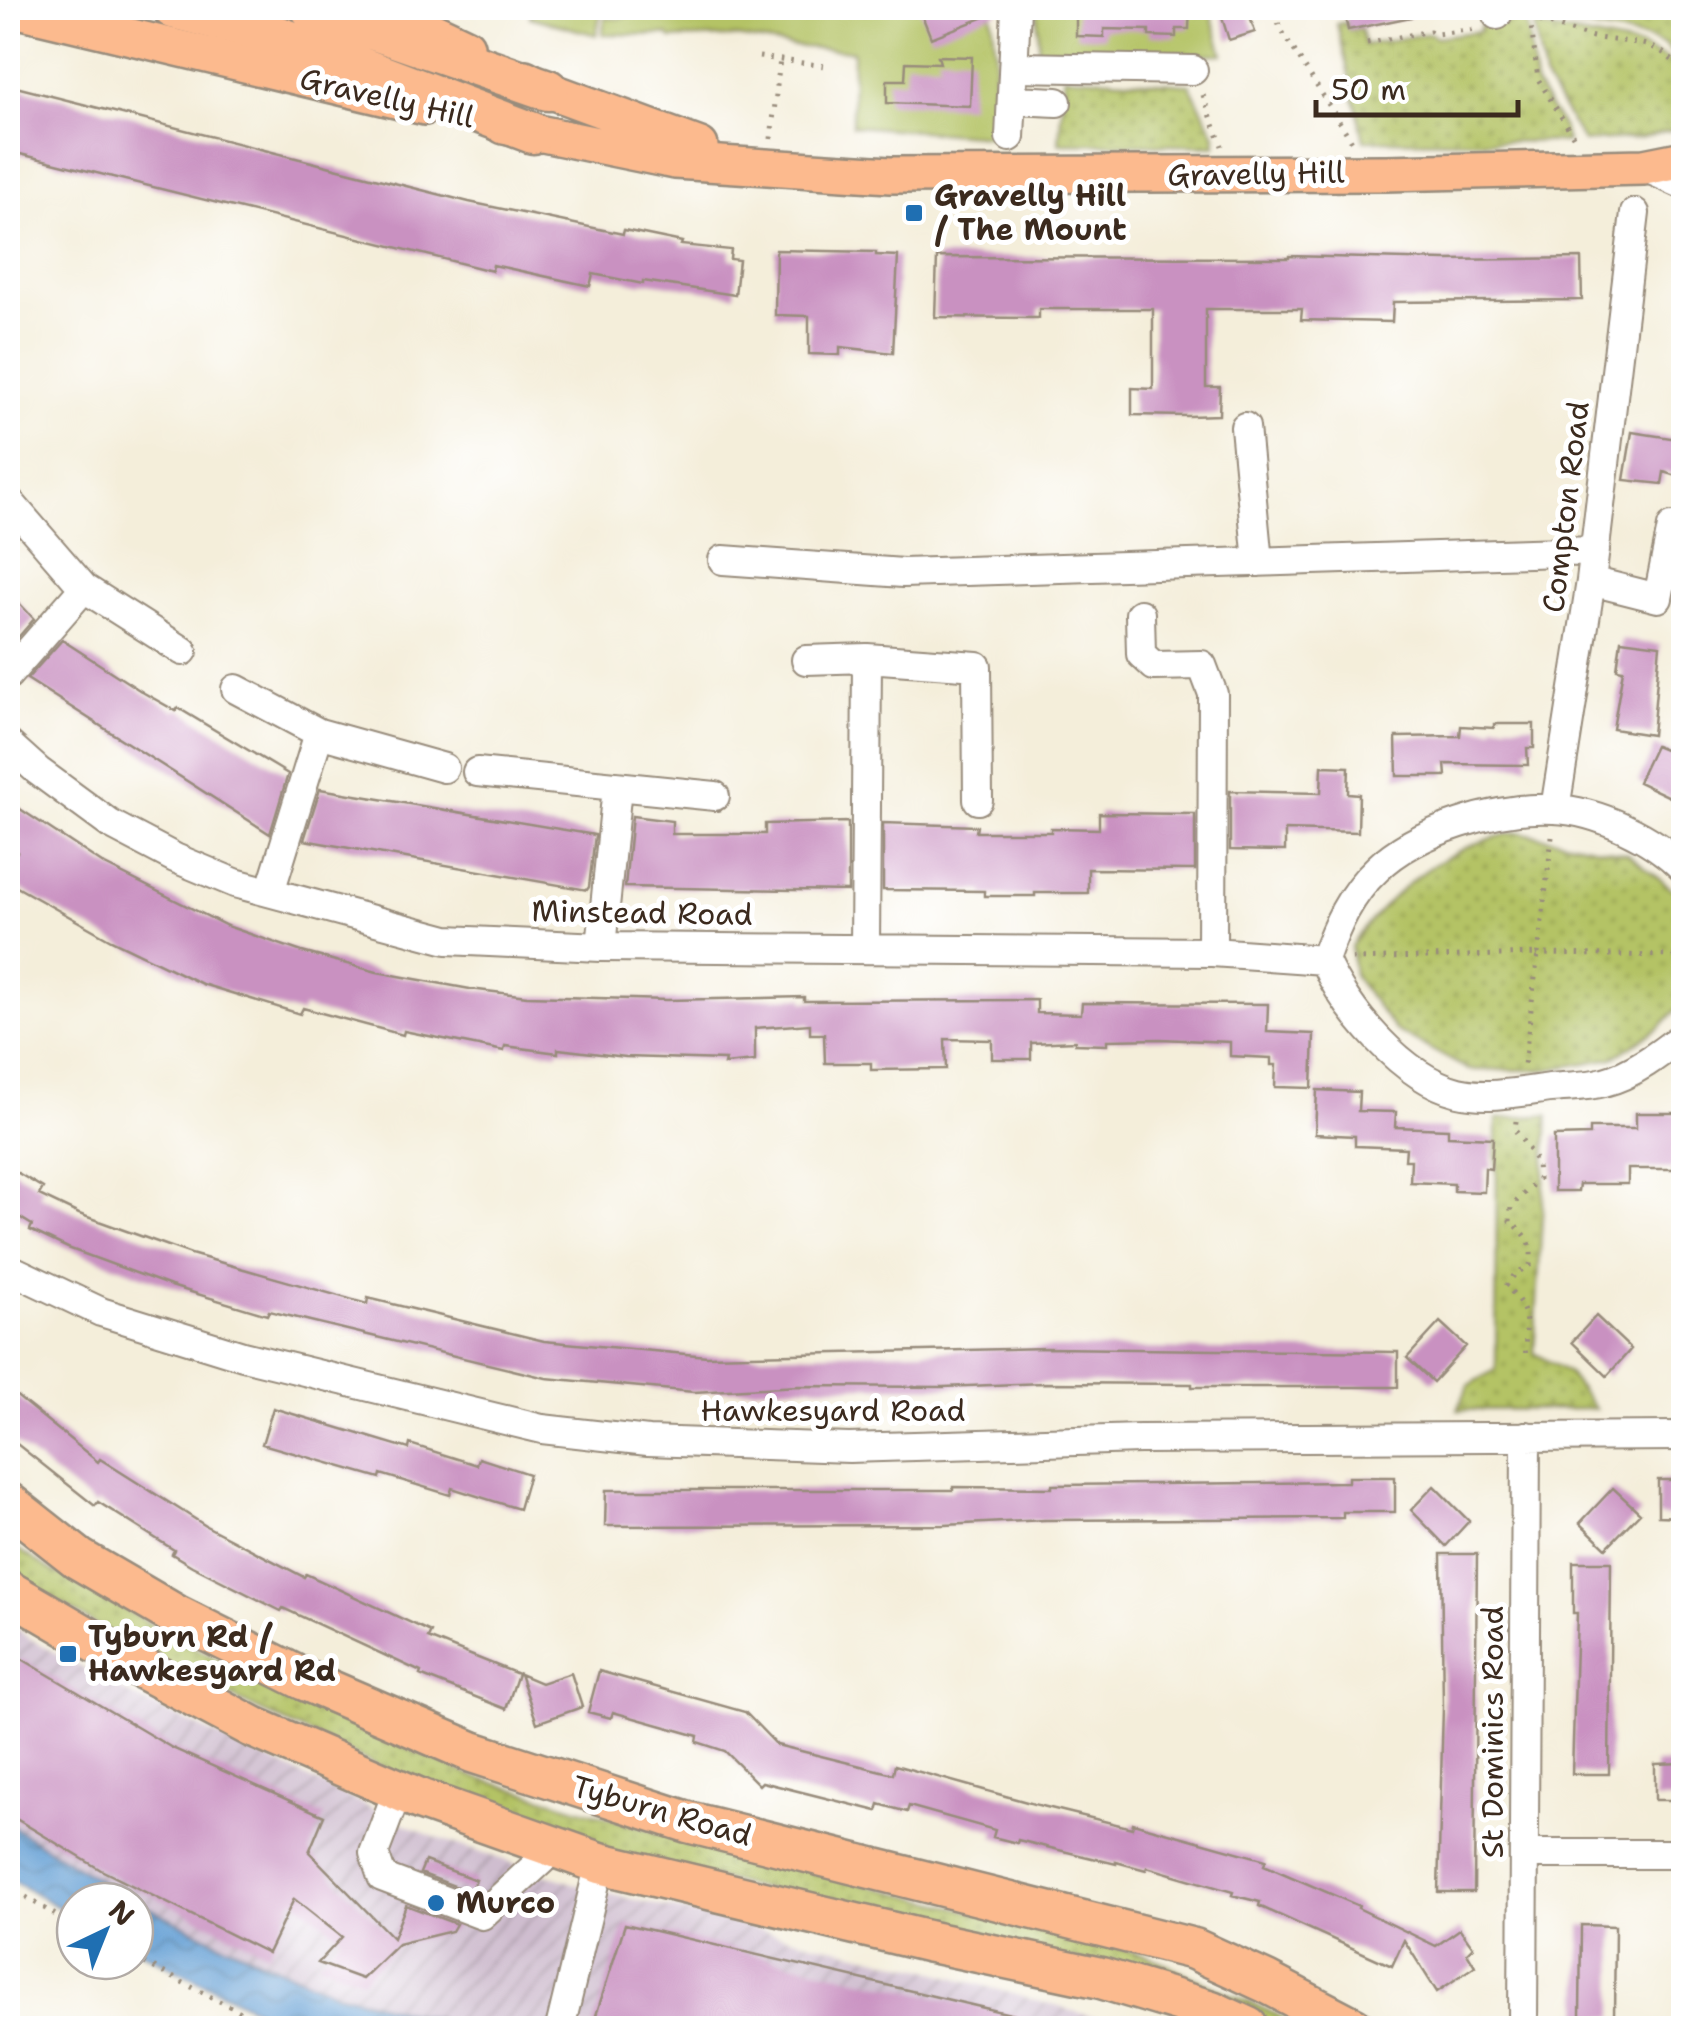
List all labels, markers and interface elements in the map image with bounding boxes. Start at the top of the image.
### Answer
scale bar [1316,55,1518,117]
street label: Gravelly Hill [296,58,478,137]
text: 50 m [1331,69,1406,110]
street label: Gravelly Hill [1167,151,1345,196]
place label: Gravelly Hill / The Mount [934,175,1127,250]
marker: Gravelly Hill / The Mount [903,202,925,224]
street label: Compton Road [1532,399,1599,615]
street label: Minstead Road [531,890,753,935]
street label: Hawkesyard Road [700,1390,966,1431]
street label: St Dominics Road [1472,1606,1513,1858]
place label: Tyburn Rd / Hawkesyard Rd [88,1616,336,1691]
marker: Tyburn Rd / Hawkesyard Rd [57,1643,79,1665]
street label: Tyburn Road [568,1765,757,1856]
north arrow [55,1881,155,1981]
place label: Murco [456,1882,555,1923]
text: N [101,1891,143,1934]
marker: Murco [425,1892,447,1914]

